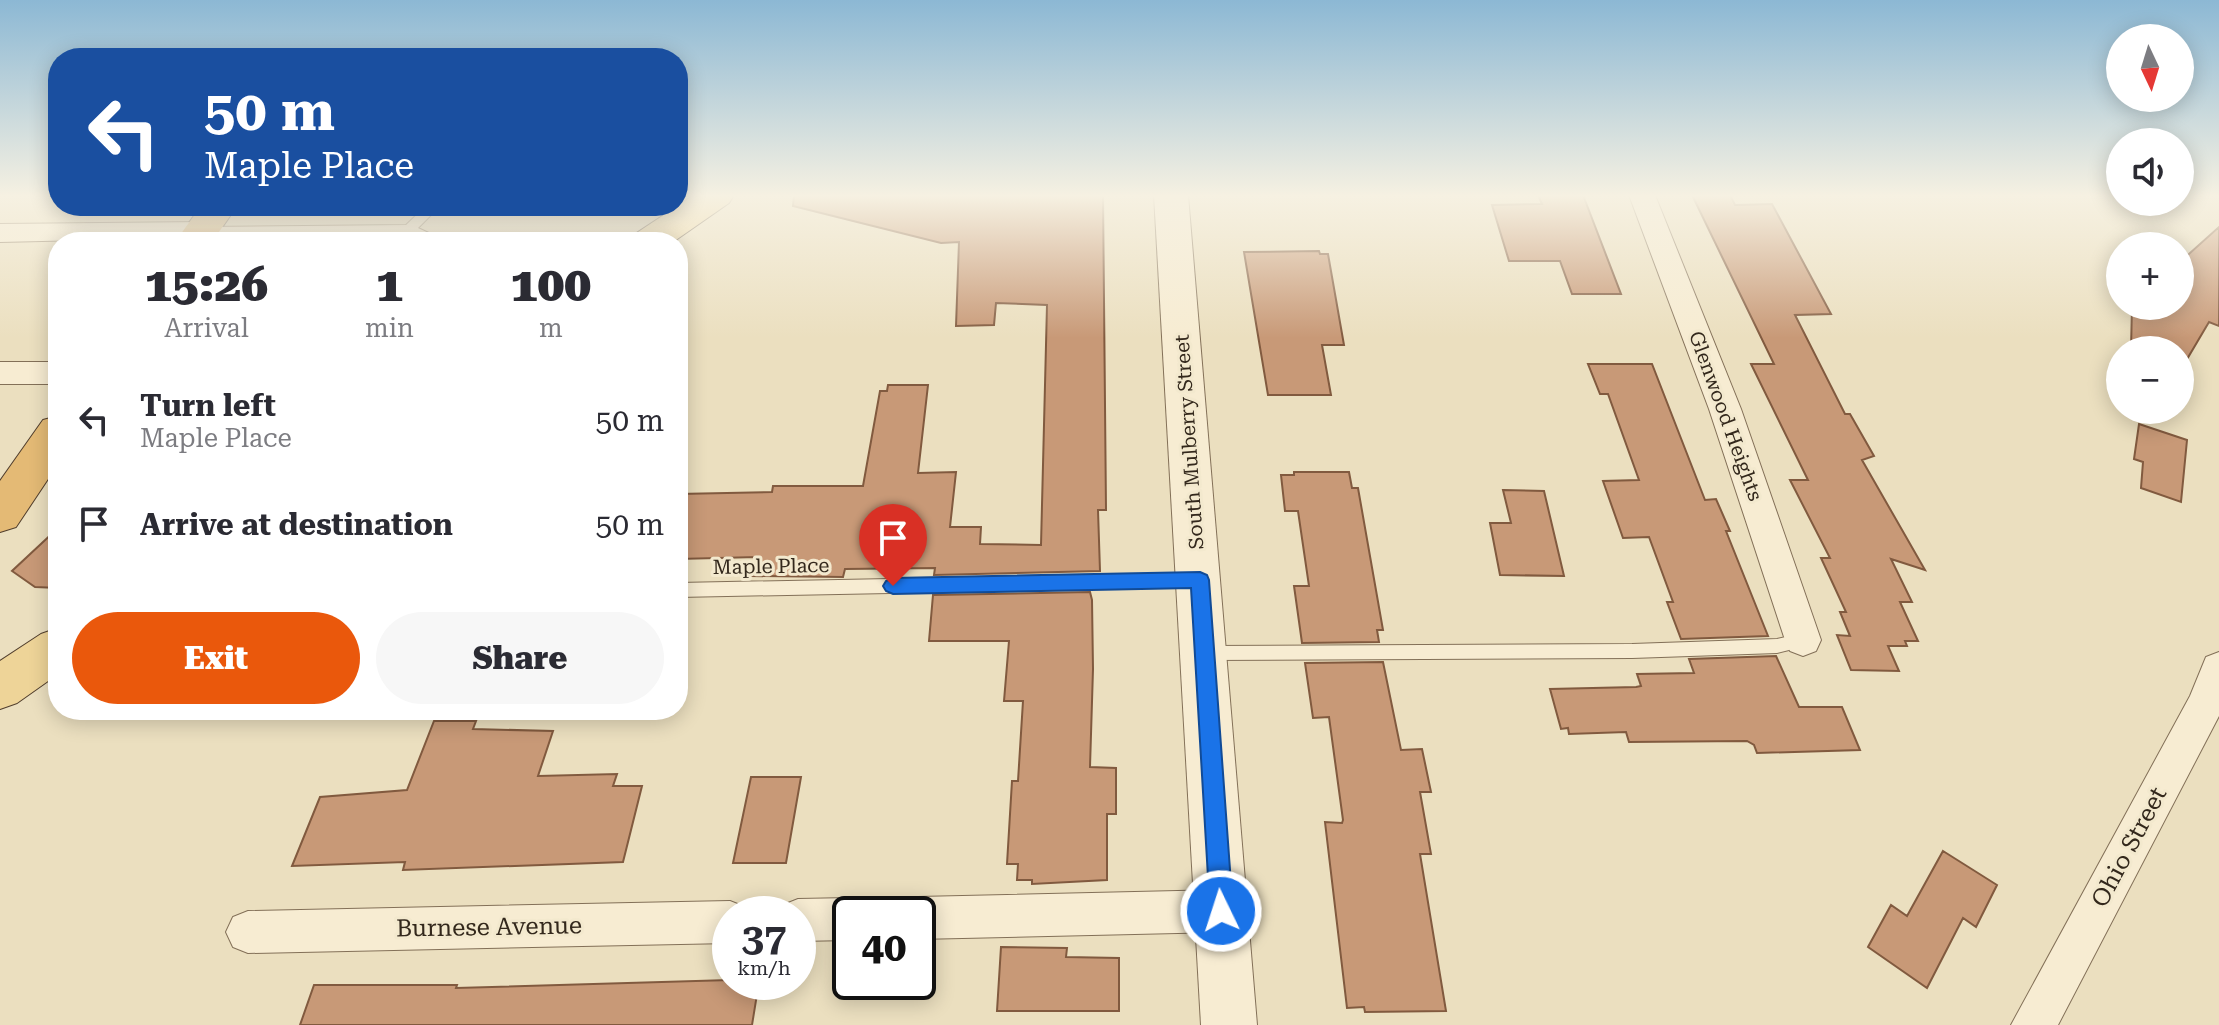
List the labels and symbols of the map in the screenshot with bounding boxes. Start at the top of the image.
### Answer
north arrow [2106,24,2194,112]
street label: Glenwood Heights [1684,328,1768,504]
street label: South Mulberry Street [1169,333,1208,550]
pin [859,504,927,586]
street label: Maple Place [712,553,830,579]
street label: Ohio Street [2086,782,2172,912]
position arrow [1179,869,1263,953]
speed limit sign: 40 [832,896,936,1000]
street label: Burnese Avenue [396,911,582,943]

